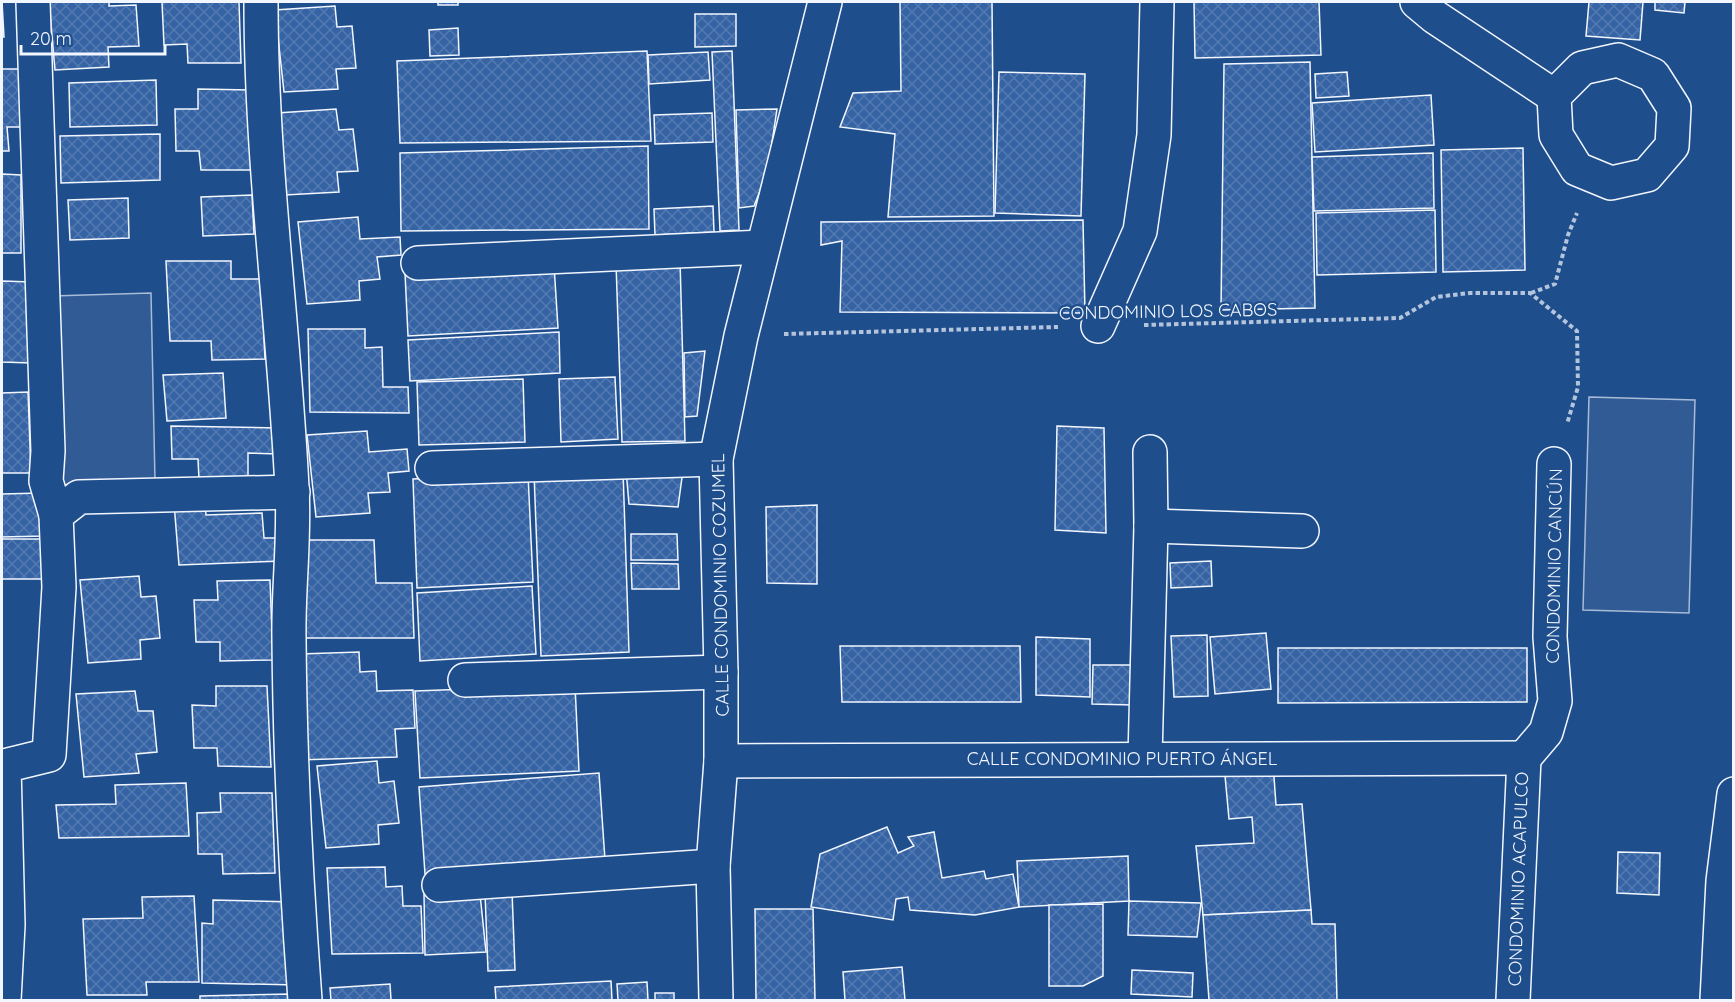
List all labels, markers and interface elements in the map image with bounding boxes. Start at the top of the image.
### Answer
scale bar [21,18,165,56]
text: 20 m [30,27,72,50]
street label: CONDOMINIO LOS CABOS [1059,298,1277,324]
street label: CALLE CONDOMINIO COZUMEL [706,453,734,717]
street label: CONDOMINIO CANCÚN [1541,468,1567,664]
street label: CALLE CONDOMINIO PUERTO ÁNGEL [967,747,1278,770]
street label: CONDOMINIO ACAPULCO [1503,771,1533,987]

